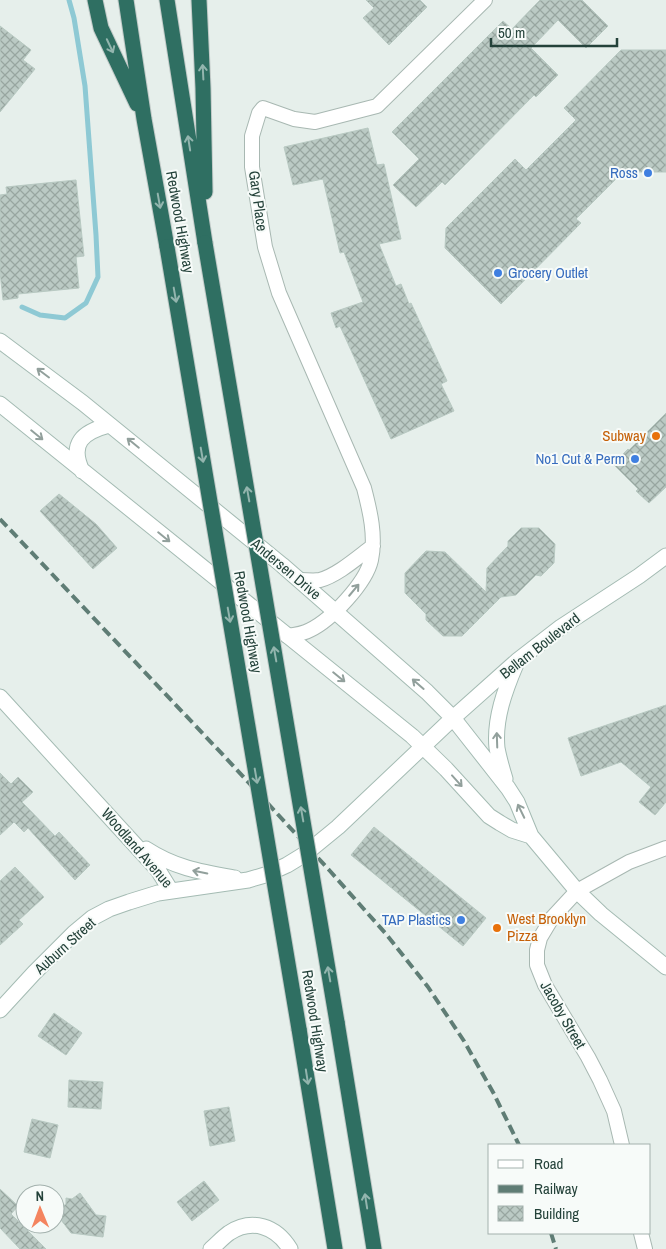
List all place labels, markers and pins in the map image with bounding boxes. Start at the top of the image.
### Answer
place label: Ross [610,162,638,183]
marker: Ross [642,167,654,179]
place label: Grocery Outlet [508,262,589,283]
marker: Grocery Outlet [492,267,504,279]
place label: Subway [602,425,647,446]
marker: Subway [650,430,662,442]
place label: No1 Cut & Perm [535,448,625,469]
marker: No1 Cut & Perm [629,453,641,465]
place label: West Brooklyn Pizza [507,908,586,946]
place label: TAP Plastics [382,909,451,930]
marker: TAP Plastics [455,914,467,926]
marker: West Brooklyn Pizza [491,922,503,934]

